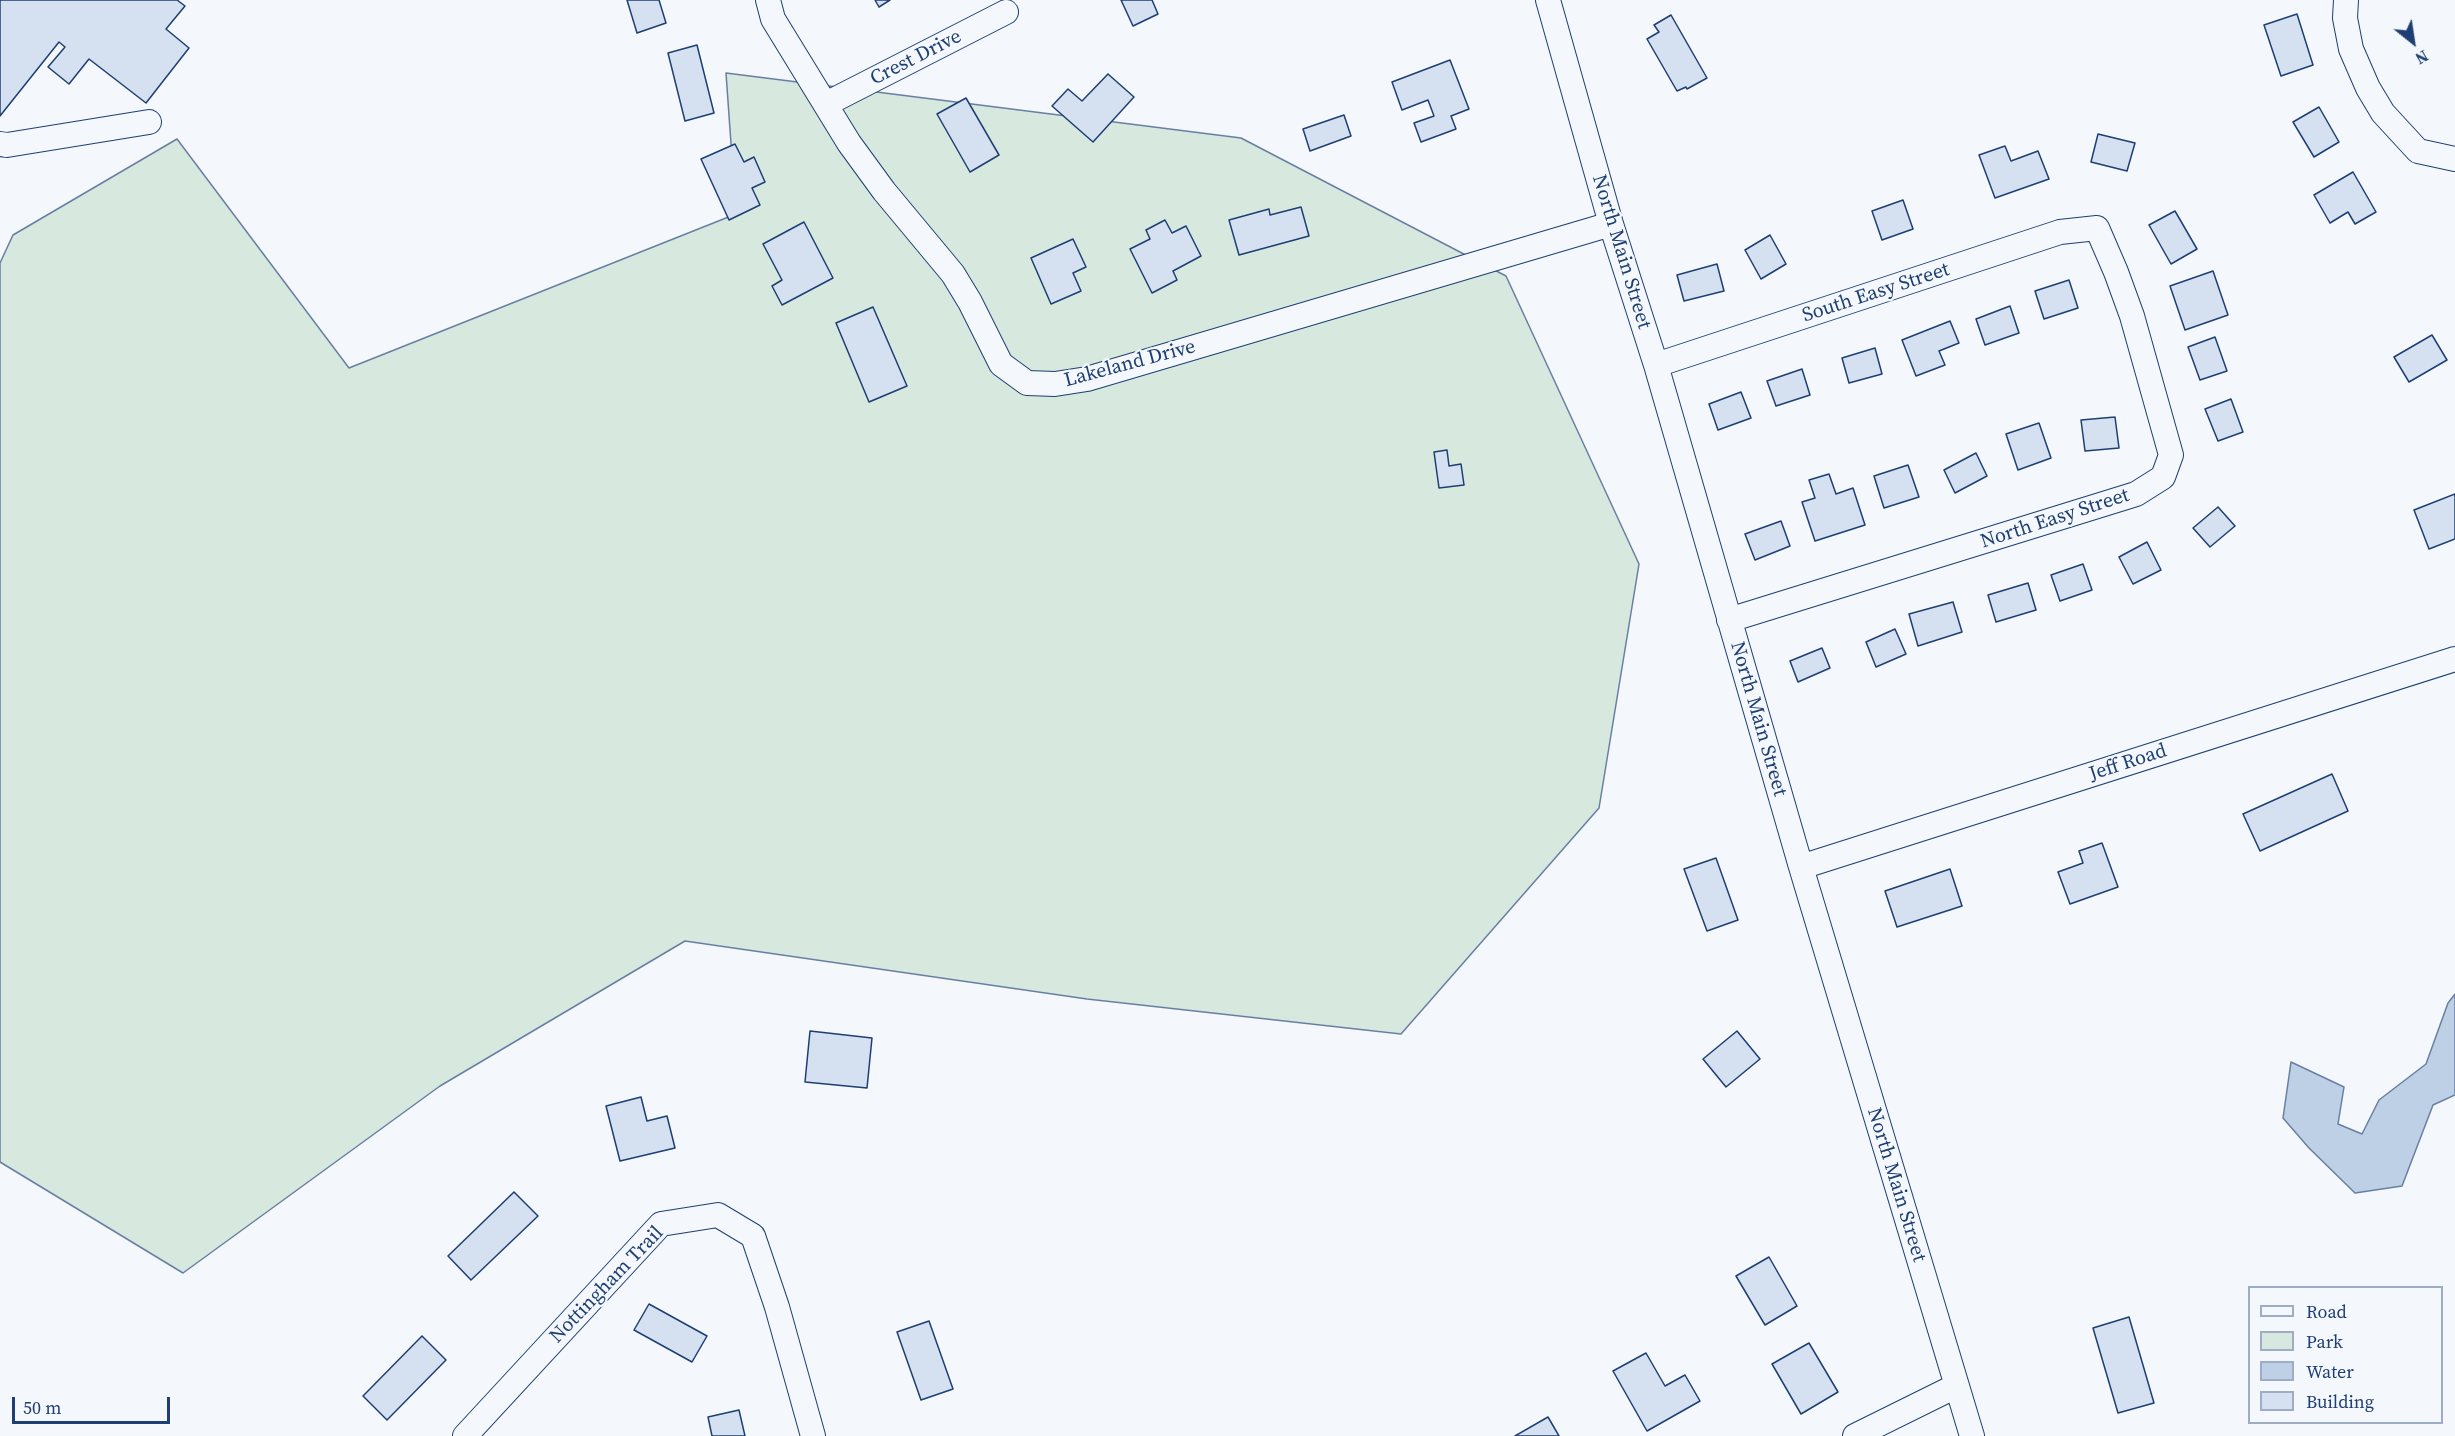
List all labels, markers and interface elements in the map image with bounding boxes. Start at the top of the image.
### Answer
north arrow [2383,12,2443,72]
street label: Crest Drive [866,25,966,91]
text: N [2411,45,2433,70]
street label: North Main Street [1586,172,1656,332]
street label: South Easy Street [1799,258,1953,328]
street label: Lakeland Drive [1062,335,1198,393]
street label: North Easy Street [1978,484,2132,554]
street label: North Main Street [1724,639,1792,799]
street label: Jeff Road [2086,739,2170,787]
street label: North Main Street [1861,1105,1931,1265]
street label: Nottingham Trail [545,1222,669,1348]
legend [2248,1286,2443,1424]
text: Road [2306,1299,2347,1324]
text: Park [2306,1329,2343,1354]
text: Water [2306,1359,2354,1384]
scale bar [15,1385,172,1423]
text: Building [2306,1389,2374,1414]
text: 50 m [23,1395,61,1420]

